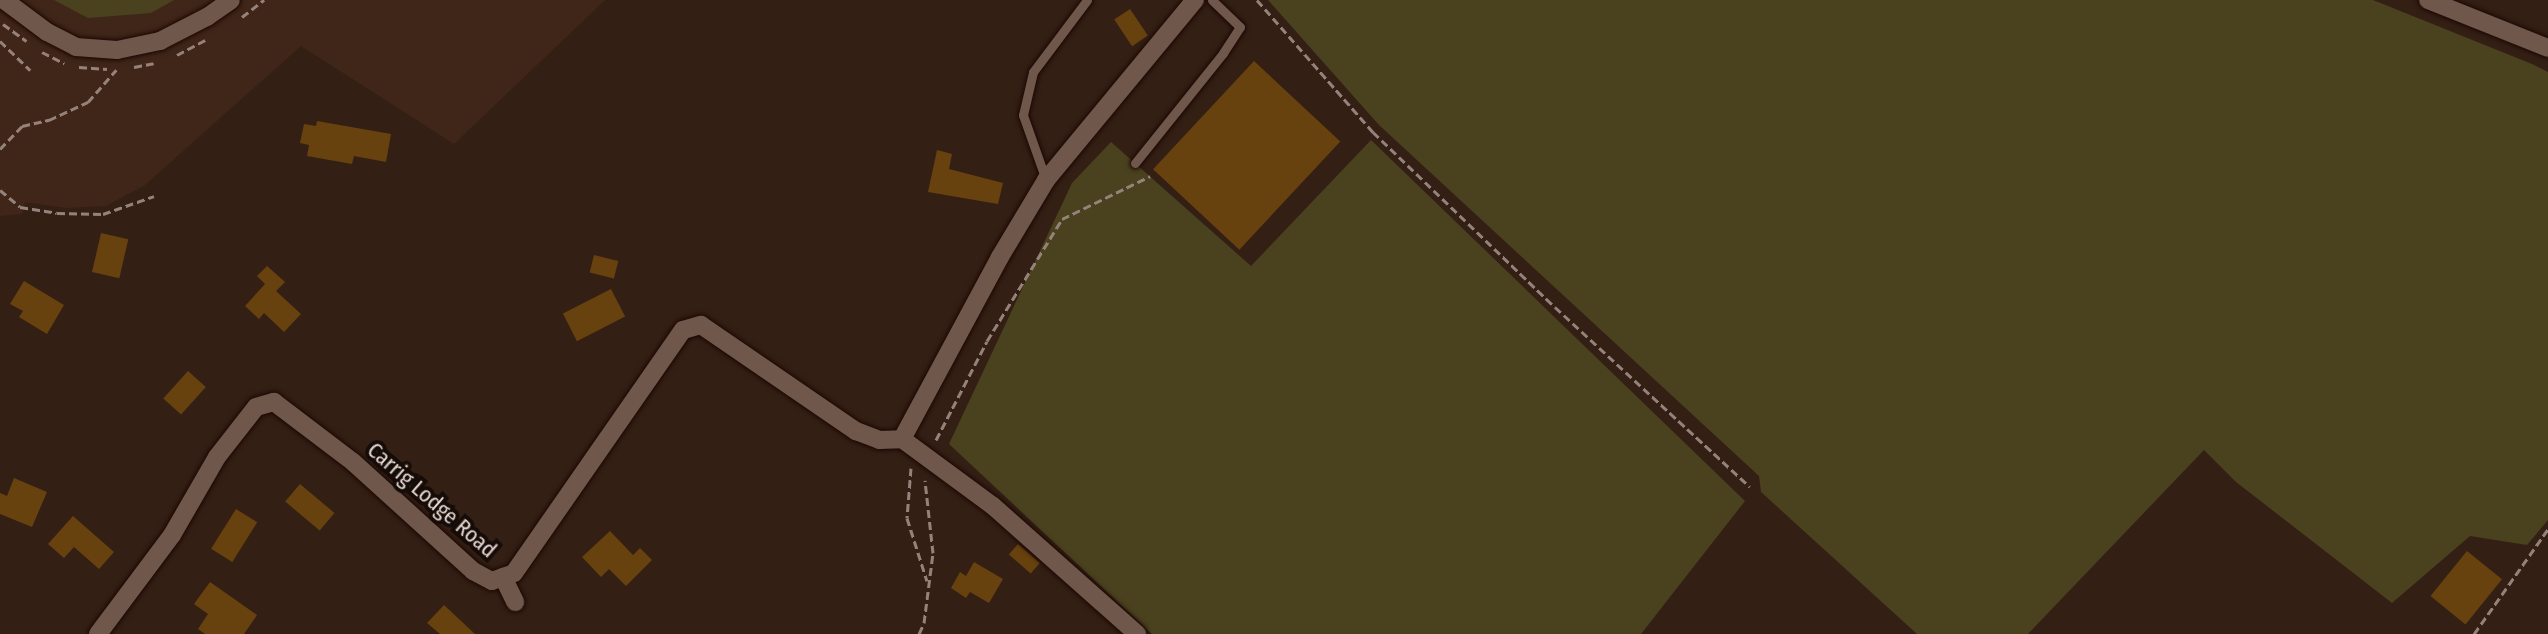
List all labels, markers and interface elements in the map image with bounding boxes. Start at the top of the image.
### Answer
street label: Carrig Lodge Road [362,437,502,563]

